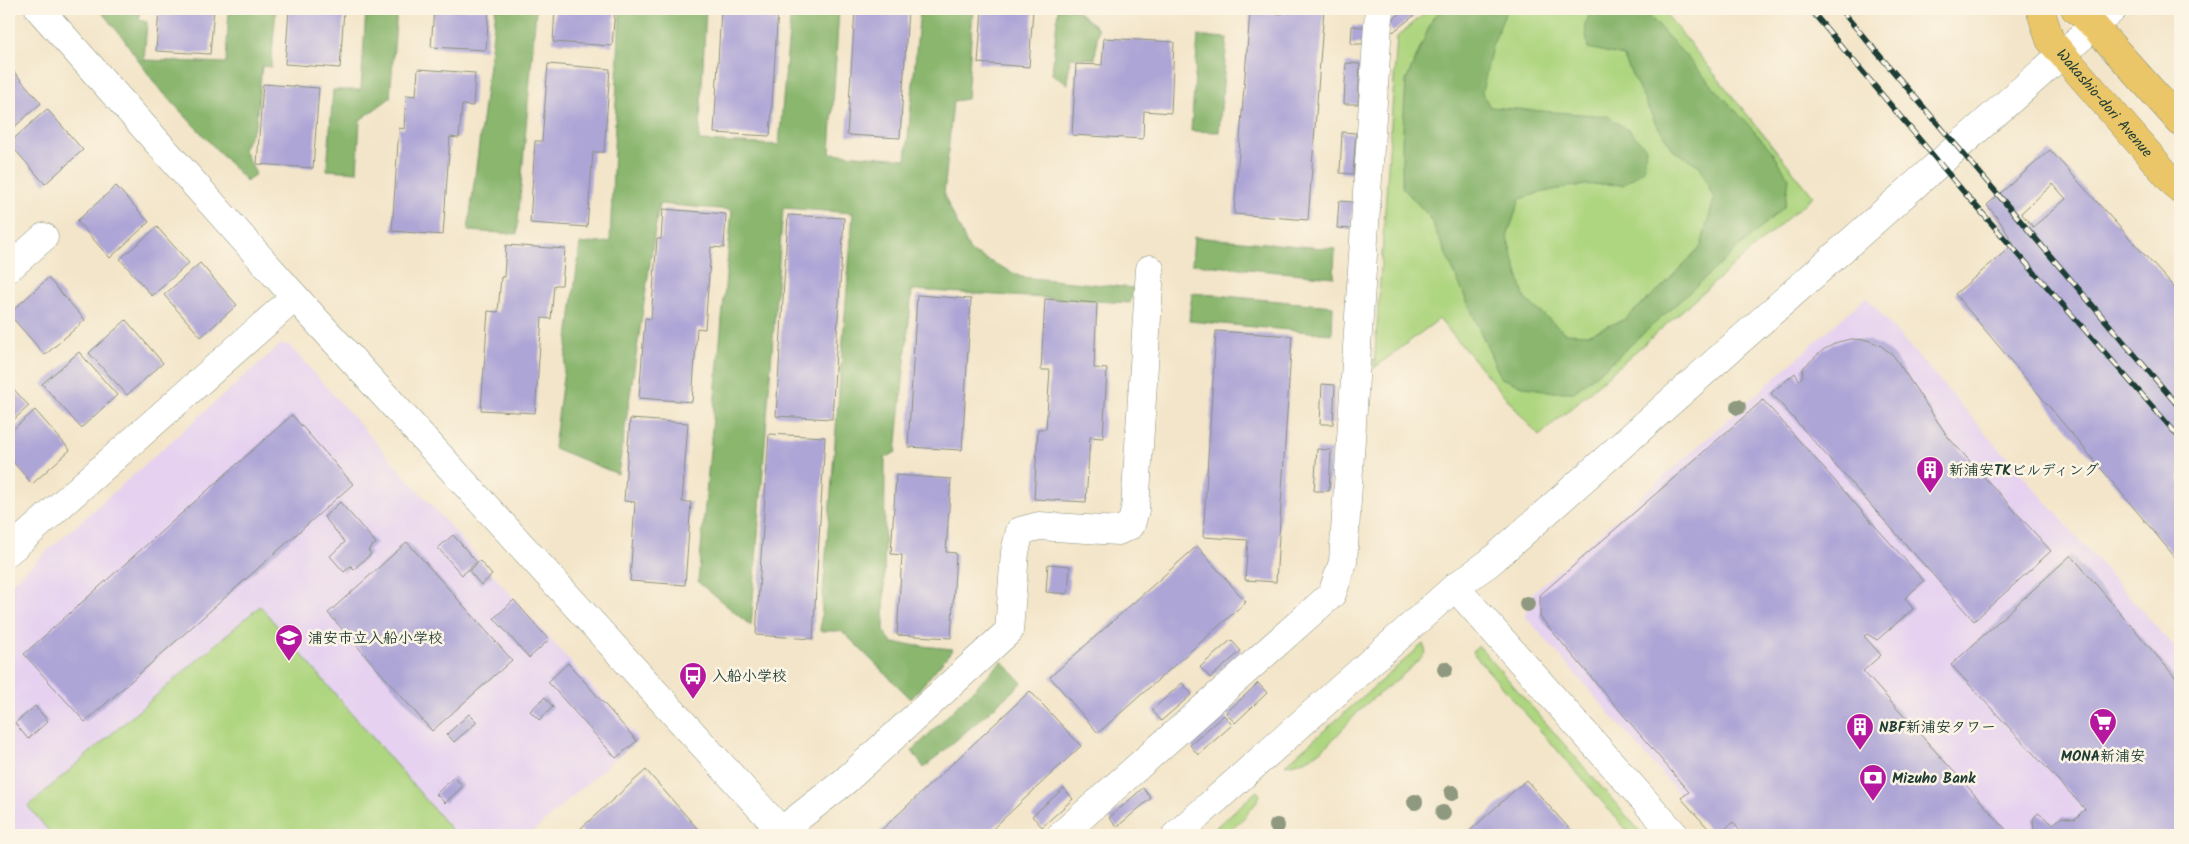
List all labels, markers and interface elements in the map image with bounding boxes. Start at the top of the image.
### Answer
street label: Wakashio-dori Avenue [2050,44,2158,164]
building icon: 新浦安TKビルディング [1915,455,1945,494]
place label: 新浦安TKビルディング [1949,459,2099,483]
school or university icon: 浦安市立入船小学校 [274,623,304,662]
place label: 浦安市立入船小学校 [308,627,443,651]
bus stop icon: 入船小学校 [678,661,708,700]
place label: 入船小学校 [712,665,787,689]
supermarket icon: MONA新浦安 [2088,707,2118,746]
building icon: NBF新浦安タワー [1845,712,1875,751]
place label: NBF新浦安タワー [1879,716,1996,740]
place label: MONA新浦安 [2061,745,2145,769]
bank icon: Mizuho Bank [1858,763,1888,802]
place label: Mizuho Bank [1892,767,1976,791]

